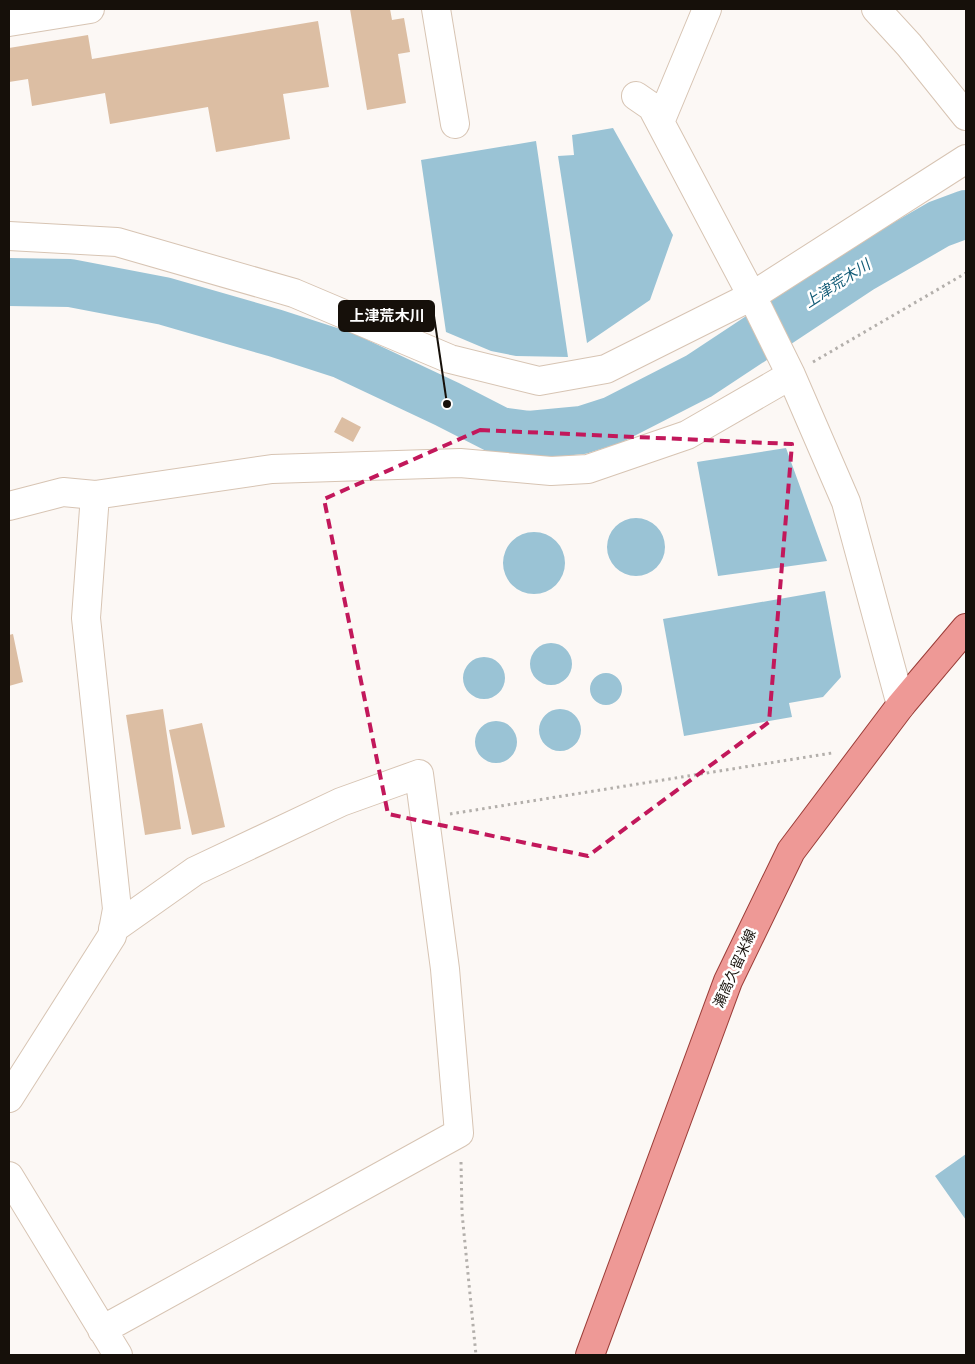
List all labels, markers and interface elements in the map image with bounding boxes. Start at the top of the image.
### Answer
water label: 上津荒木川 [801,256,876,313]
callout: 上津荒木川 [339,301,434,331]
text: 上津荒木川 [349,308,425,327]
street label: 瀬高久留米線 [711,927,761,1011]

